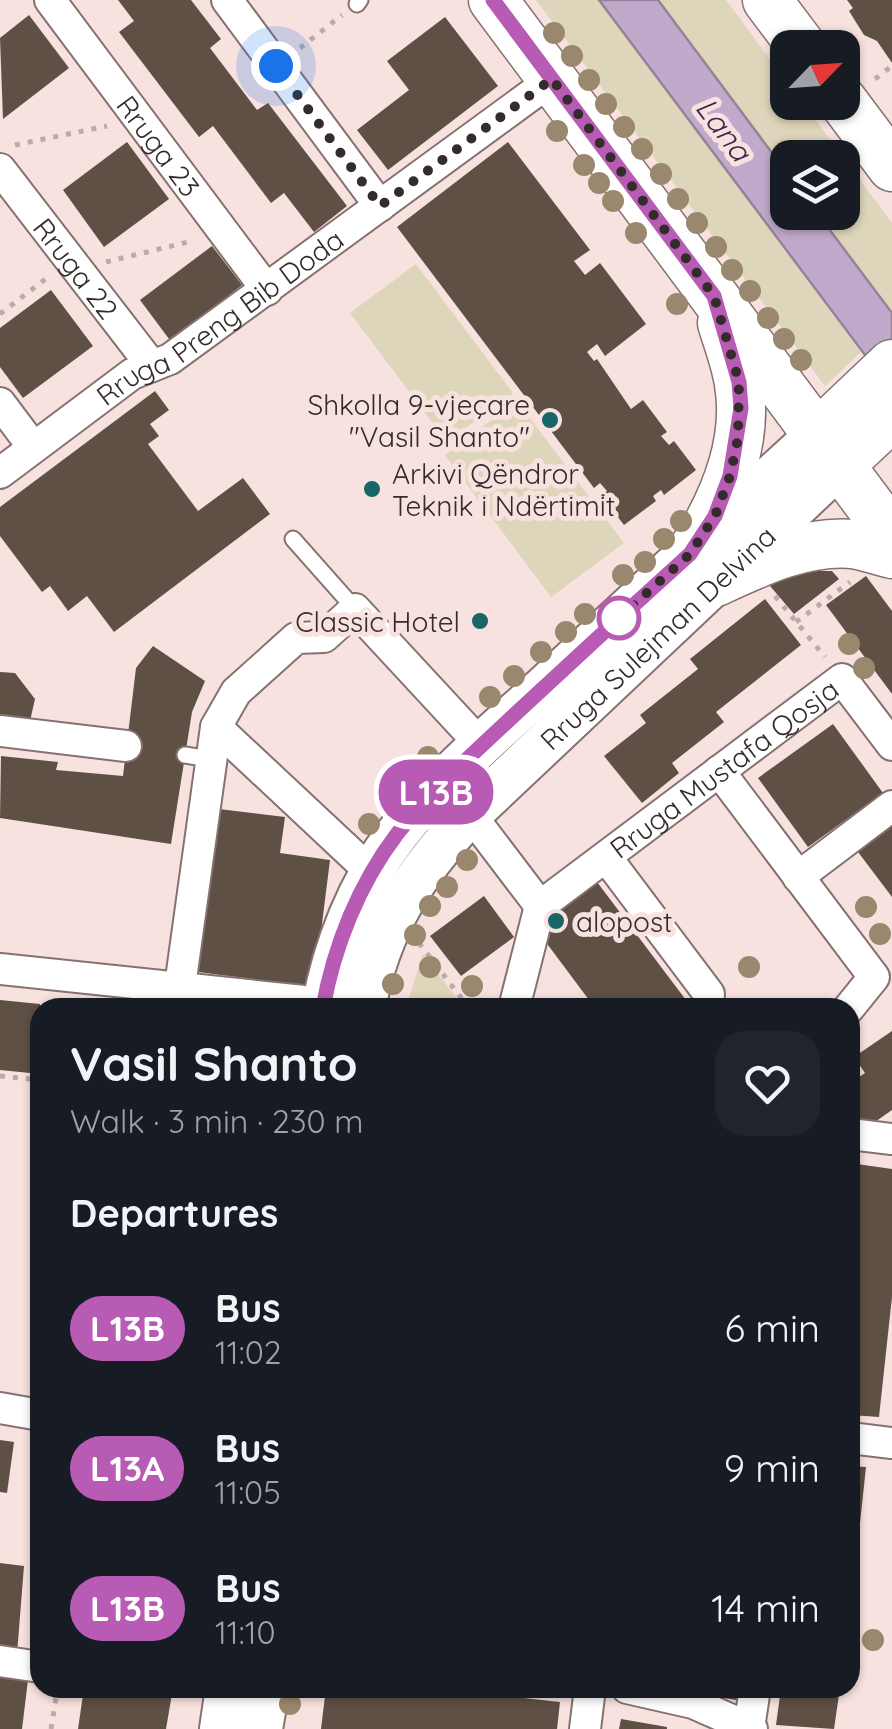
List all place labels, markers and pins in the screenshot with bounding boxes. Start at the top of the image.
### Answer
place label: Shkolla 9-vjeçare "Vasil Shanto" [307,387,530,454]
marker: Shkolla 9-vjeçare "Vasil Shanto" [539,409,561,431]
place label: Arkivi Qëndror Teknik i Ndërtimit [392,456,615,523]
marker: Arkivi Qëndror Teknik i Ndërtimit [361,478,383,500]
unlabelled marker [598,597,640,639]
place label: Classic Hotel [295,604,460,639]
marker: Classic Hotel [469,610,491,632]
place label: alopost [576,904,673,939]
marker: alopost [545,910,567,932]

